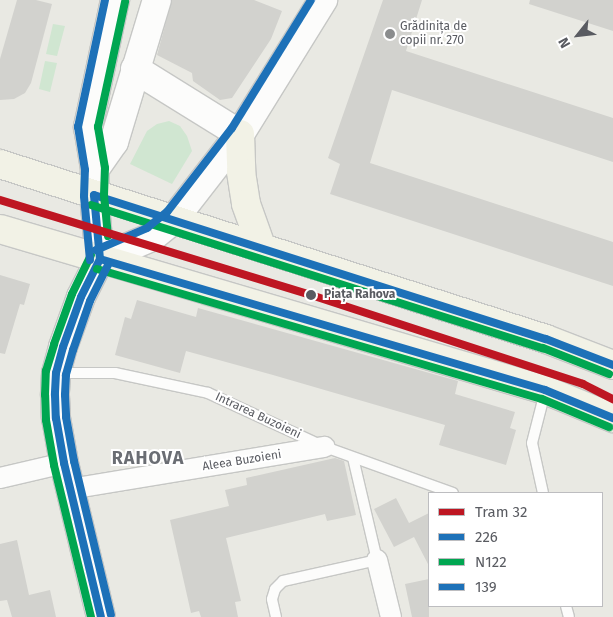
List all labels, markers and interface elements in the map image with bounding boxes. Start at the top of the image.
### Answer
north arrow [553,10,603,60]
place label: Grădinița de copii nr. 270 [400,20,467,48]
marker: Grădinița de copii nr. 270 [384,28,396,40]
text: N [555,34,574,51]
marker: Piața Rahova [302,286,320,304]
place label: Piața Rahova [324,288,395,302]
street label: Intrarea Buzoieni [213,390,303,442]
district label: RAHOVA [111,447,185,469]
street label: Aleea Buzoieni [201,448,283,474]
legend [428,492,603,607]
text: Tram 32 [475,503,527,521]
text: 226 [475,528,498,546]
text: N122 [475,553,507,571]
text: 139 [475,578,497,596]

